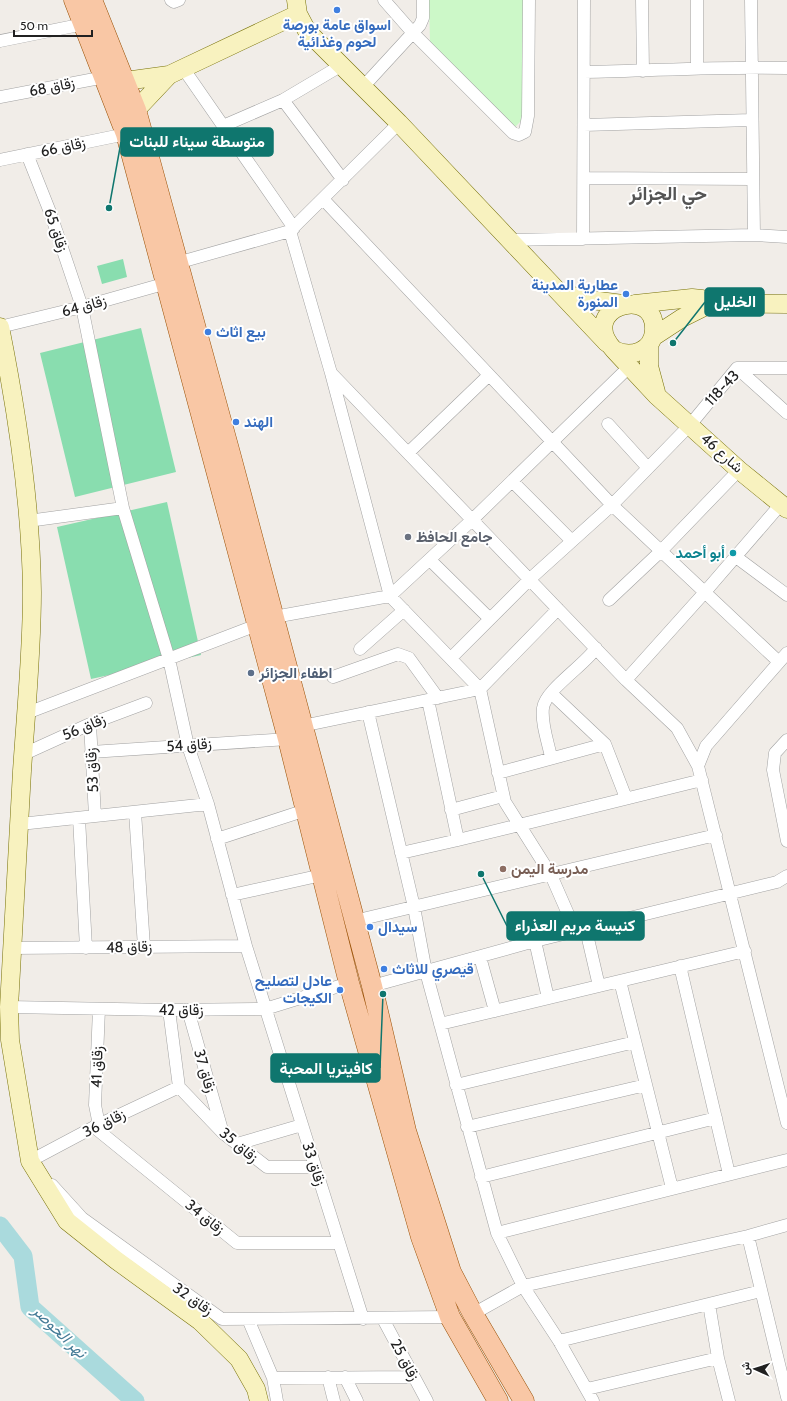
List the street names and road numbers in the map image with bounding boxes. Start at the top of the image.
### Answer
street label: زقاق 68 [28,74,76,100]
street label: زقاق 66 [39,133,87,161]
street label: زقاق 65 [40,206,72,254]
street label: زقاق 64 [60,291,108,321]
street label: 118-43 [701,366,743,410]
street label: شارع 46 [696,429,747,478]
street label: زقاق 56 [60,710,108,744]
street label: زقاق 54 [166,734,212,756]
street label: زقاق 53 [82,747,102,793]
street label: زقاق 48 [106,938,152,956]
street label: زقاق 42 [158,1001,204,1019]
street label: زقاق 41 [87,1046,107,1088]
street label: زقاق 37 [190,1047,220,1095]
street label: زقاق 36 [80,1105,128,1141]
street label: زقاق 35 [216,1124,262,1166]
street label: زقاق 33 [299,1140,329,1188]
street label: زقاق 34 [182,1196,228,1238]
street label: زقاق 32 [170,1279,216,1319]
street label: زقاق 25 [387,1336,423,1384]

